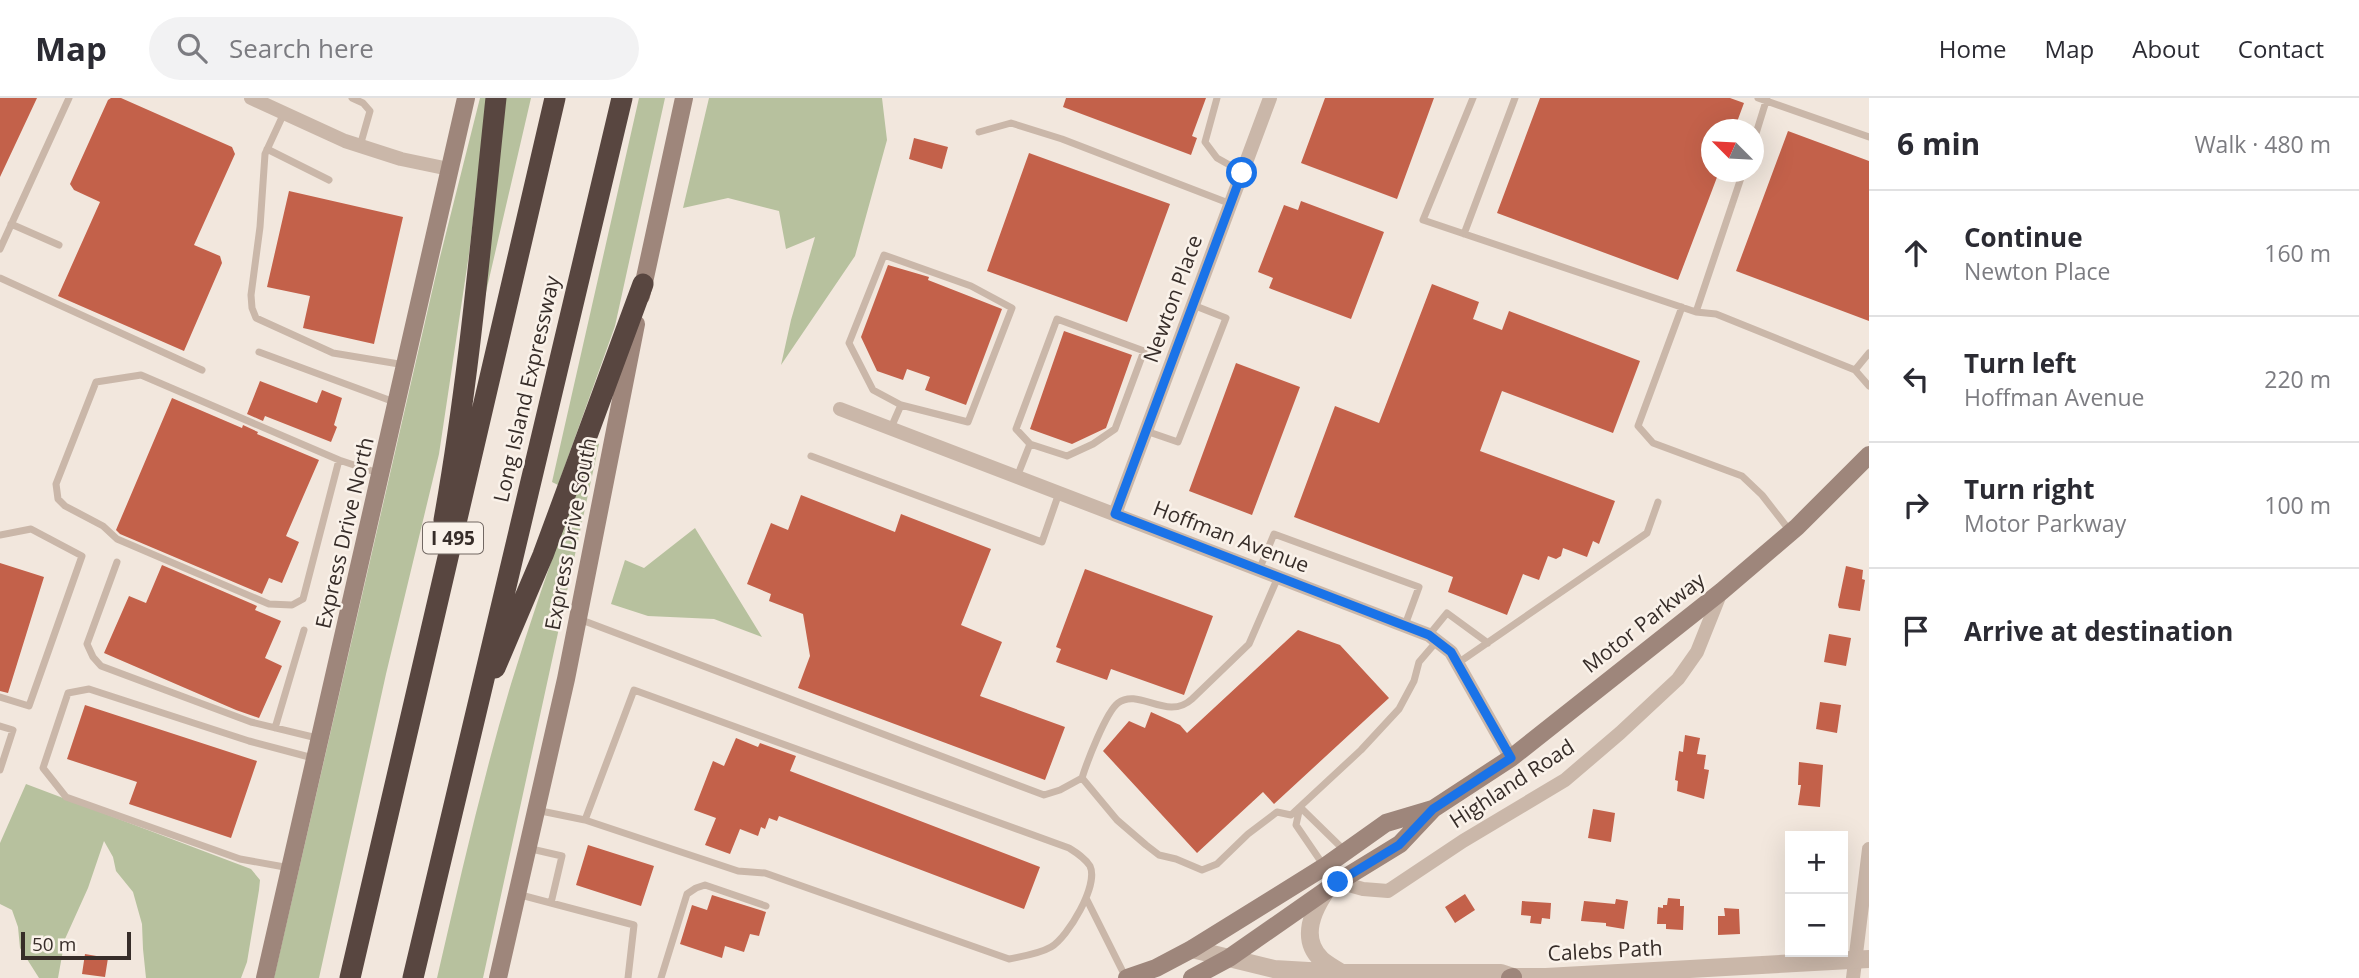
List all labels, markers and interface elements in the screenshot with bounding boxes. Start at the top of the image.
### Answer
search box [149,17,639,80]
text: Map [35,26,107,71]
icon: search [173,29,211,67]
text: Search here [229,30,374,66]
text: Home [1939,32,2007,65]
text: Map [2045,32,2094,65]
text: About [2132,32,2200,65]
text: Contact [2238,32,2324,65]
north arrow [1701,119,1764,182]
text: 6 min [1897,123,1980,164]
text: Walk · 480 m [2194,128,2331,160]
route start [1226,157,1257,188]
text: Continue [1964,219,2083,255]
street label: Newton Place [1136,231,1208,366]
icon: ahead [1897,234,1935,272]
text: 160 m [2264,237,2331,269]
text: Newton Place [1964,255,2111,287]
street label: Long Island Expressway [486,272,566,505]
text: Turn left [1964,345,2076,381]
icon: left [1897,360,1935,398]
text: 220 m [2264,363,2331,395]
text: Hoffman Avenue [1964,381,2145,413]
street label: Express Drive North [308,434,380,631]
street label: Express Drive South [538,435,602,632]
text: Turn right [1964,471,2095,507]
icon: right [1897,486,1935,524]
text: 100 m [2264,489,2331,521]
street label: Hoffman Avenue [1149,493,1313,579]
text: Motor Parkway [1964,507,2126,539]
road number: I 495 [423,522,483,554]
street label: Motor Parkway [1576,565,1711,679]
icon: arrive [1897,612,1935,650]
text: Arrive at destination [1964,613,2233,649]
street label: Highland Road [1444,732,1579,834]
map controls [1785,831,1848,957]
button: + [1785,831,1848,894]
route end [1322,866,1353,897]
button: − [1785,894,1848,957]
scale bar [21,929,131,961]
text: 50 m [32,931,76,957]
street label: Calebs Path [1547,933,1663,967]

